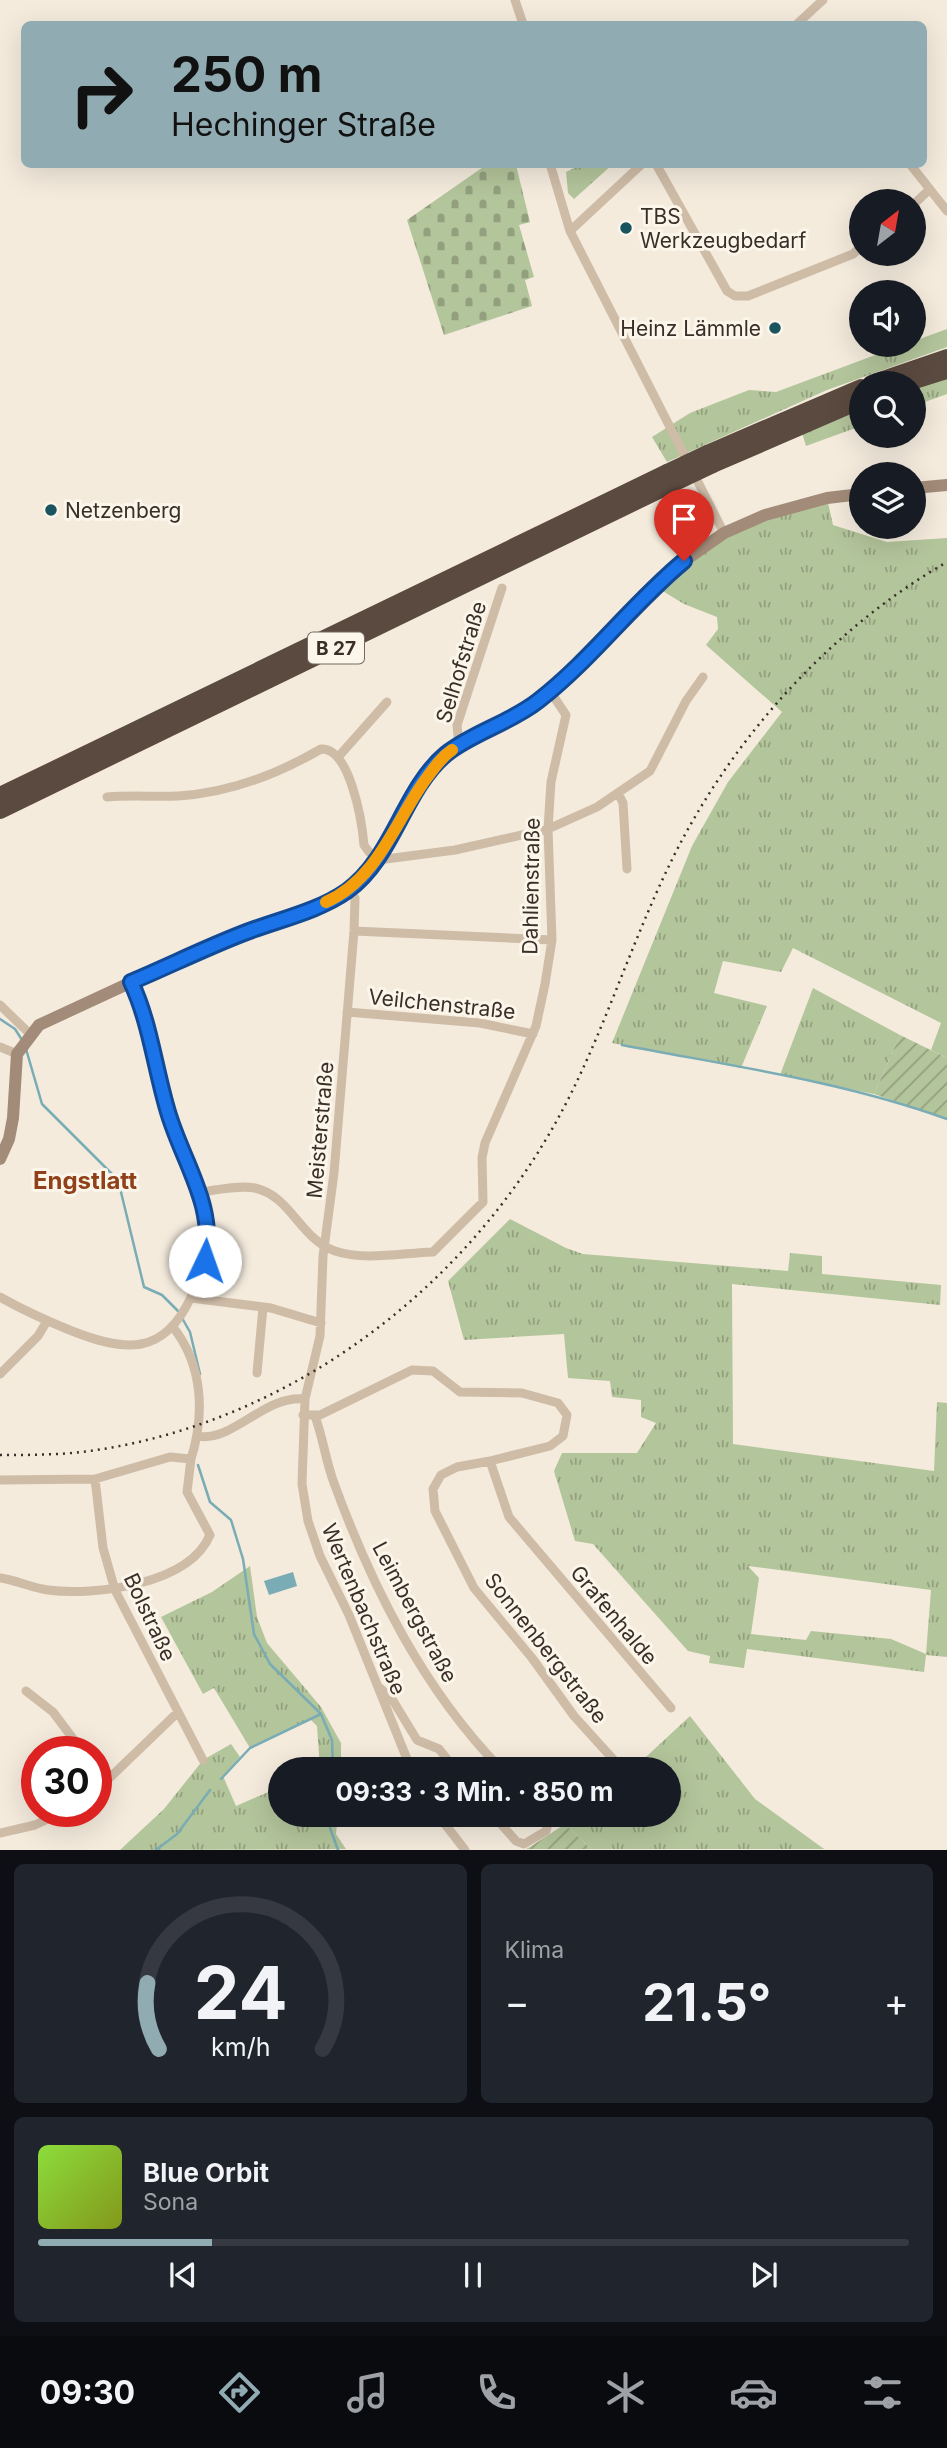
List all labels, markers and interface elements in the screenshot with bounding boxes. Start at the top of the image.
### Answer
text: 250 m [171,45,323,104]
icon: right [56,49,147,140]
text: Hechinger Straße [171,105,436,144]
north arrow [849,189,926,266]
map controls [849,189,926,539]
place label: TBS Werkzeugbedarf [640,204,806,253]
marker: TBS Werkzeugbedarf [618,220,634,236]
button: sound [849,280,926,357]
place label: Heinz Lämmle [620,316,761,341]
marker: Heinz Lämmle [767,320,783,336]
button: search [849,371,926,448]
button: layers [849,462,926,539]
pin [654,489,714,561]
place label: Netzenberg [65,498,181,523]
icon: arrive [665,500,703,538]
marker: Netzenberg [43,502,59,518]
street label: Selhofstraße [431,598,491,726]
road number: B 27 [308,632,364,664]
street label: Dahlienstraße [517,817,545,955]
street label: Veilchenstraße [367,984,517,1024]
street label: Meisterstraße [302,1061,338,1199]
district label: Engstlatt [33,1166,137,1195]
position arrow [168,1224,242,1298]
street label: Wertenbachstraße [317,1520,411,1698]
street label: Leimbergstraße [367,1537,463,1687]
street label: Grafenhalde [565,1560,663,1670]
street label: Sonnenbergstraße [480,1568,612,1728]
street label: Bolstraße [119,1569,181,1665]
speed limit sign: 30 [21,1736,112,1827]
text: 09:33 · 3 Min. · 850 m [336,1776,613,1807]
text: Klima [505,1936,564,1964]
text: 24 [193,1949,287,2038]
text: 21.5° [642,1971,771,2034]
text: − [505,1979,530,2025]
text: + [884,1979,909,2025]
text: km/h [211,2032,270,2062]
text: Blue Orbit [143,2157,269,2188]
text: Sona [143,2188,198,2216]
icon: previous [164,2256,202,2294]
icon: pause [454,2256,492,2294]
icon: next [745,2256,783,2294]
icon: directions [215,2368,264,2417]
icon: music [343,2368,392,2417]
icon: phone [472,2368,521,2417]
icon: climate [601,2368,650,2417]
icon: car [729,2368,778,2417]
icon: filters [858,2368,907,2417]
text: 09:30 [40,2373,135,2412]

